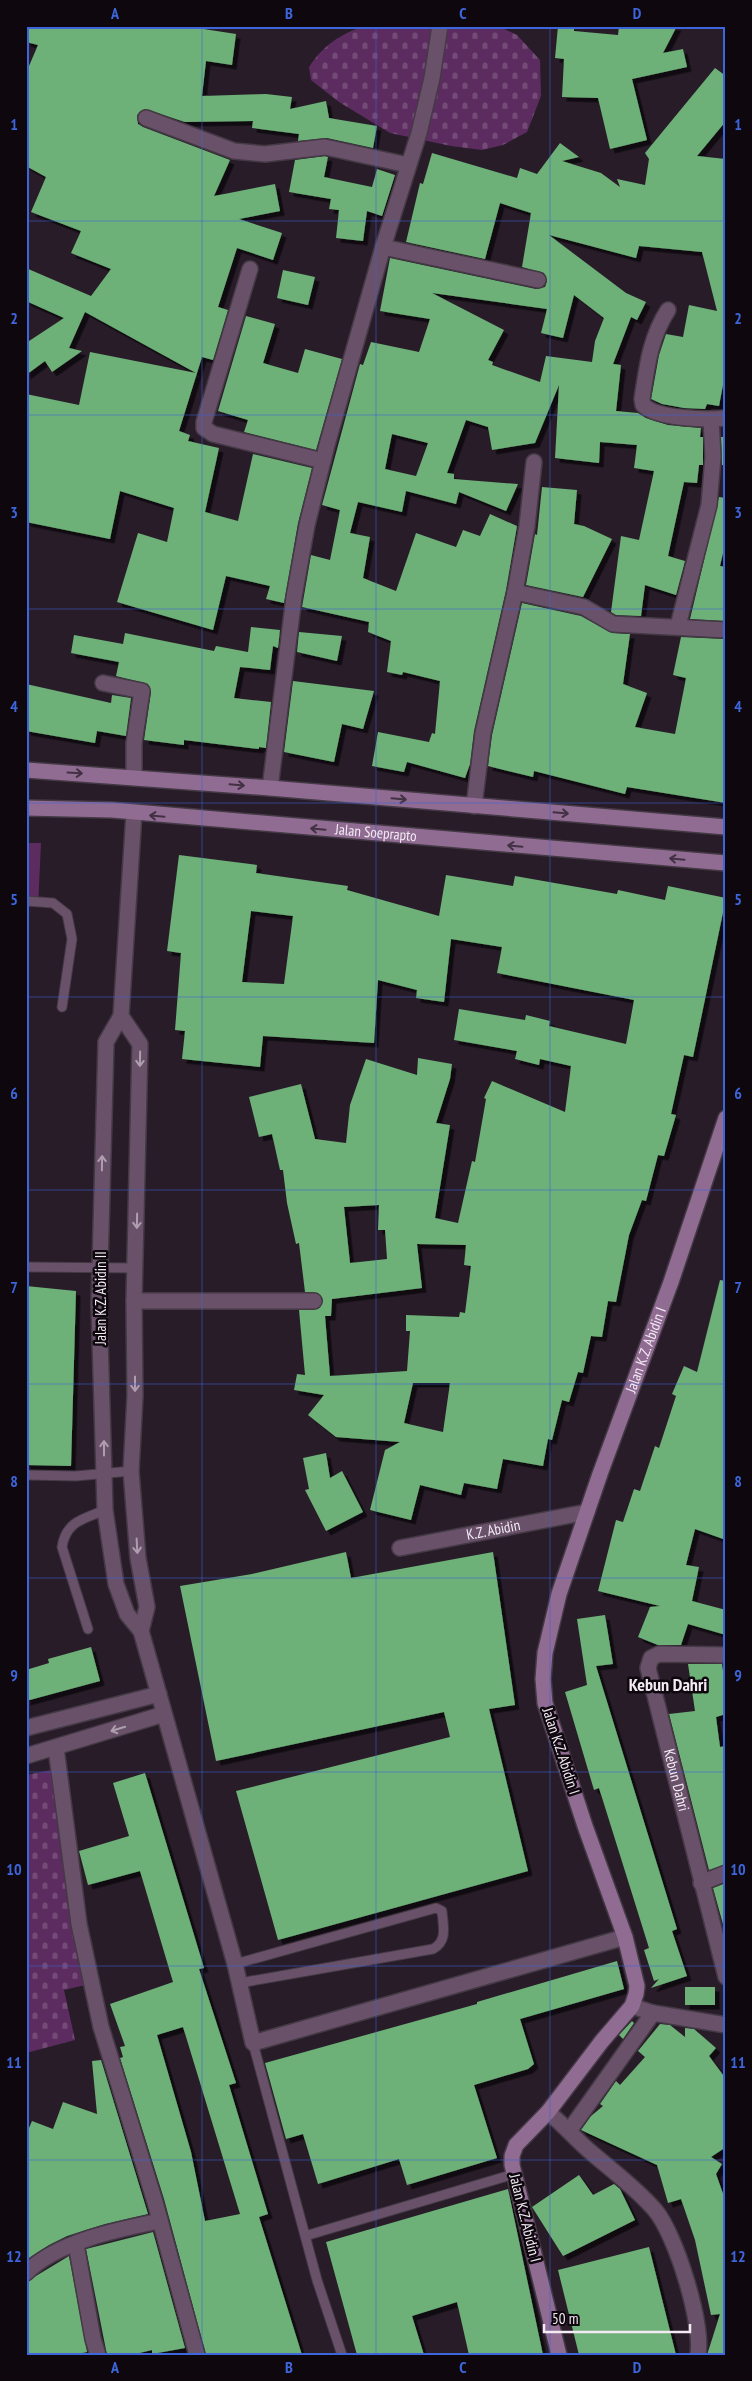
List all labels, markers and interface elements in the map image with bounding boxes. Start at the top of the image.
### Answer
text: A [110,3,120,23]
text: B [285,3,293,23]
text: C [459,3,467,23]
text: D [633,3,642,23]
text: 1 [10,114,18,134]
text: 1 [734,114,742,134]
text: 2 [10,308,18,328]
text: 2 [734,308,742,328]
text: 3 [10,502,18,522]
text: 3 [734,502,742,522]
text: 4 [10,696,18,716]
text: 4 [734,696,742,716]
one-way arrow [67,769,83,778]
one-way arrow [229,780,245,790]
one-way arrow [391,794,407,804]
one-way arrow [552,808,568,818]
one-way arrow [149,811,165,820]
street label: Jalan Soeprapto [334,819,418,845]
one-way arrow [311,824,327,834]
one-way arrow [508,841,524,850]
one-way arrow [669,855,685,864]
text: 5 [10,889,18,909]
text: 5 [734,889,742,909]
one-way arrow [135,1051,144,1067]
text: 6 [10,1083,18,1103]
text: 6 [734,1083,742,1103]
one-way arrow [98,1156,107,1172]
one-way arrow [132,1213,142,1229]
street label: Jalan K.Z. Abidin II [91,1251,110,1346]
text: 7 [10,1277,18,1297]
text: 7 [734,1277,742,1297]
street label: Jalan K.Z. Abidin I [621,1304,670,1396]
one-way arrow [130,1375,140,1391]
one-way arrow [99,1441,109,1457]
text: 8 [10,1471,18,1491]
text: 8 [734,1471,742,1491]
street label: K.Z. Abidin [465,1515,522,1544]
one-way arrow [132,1538,142,1554]
text: 9 [10,1665,18,1685]
text: 9 [734,1665,742,1685]
district label: Kebun Dahri [629,1673,707,1696]
street label: Jalan K.Z. Abidin I [538,1704,584,1797]
one-way arrow [110,1724,126,1734]
street label: Kebun Dahri [660,1747,694,1813]
text: 10 [6,1859,22,1879]
text: 10 [730,1859,746,1879]
text: 11 [6,2052,22,2072]
text: 11 [730,2052,746,2072]
street label: Jalan K.Z. Abidin I [505,2171,546,2264]
text: 12 [6,2246,22,2266]
text: 12 [730,2246,746,2266]
scale bar [544,2301,691,2333]
text: 50 m [552,2309,578,2328]
text: A [110,2357,120,2377]
text: B [285,2357,293,2377]
text: C [459,2357,467,2377]
text: D [633,2357,642,2377]

